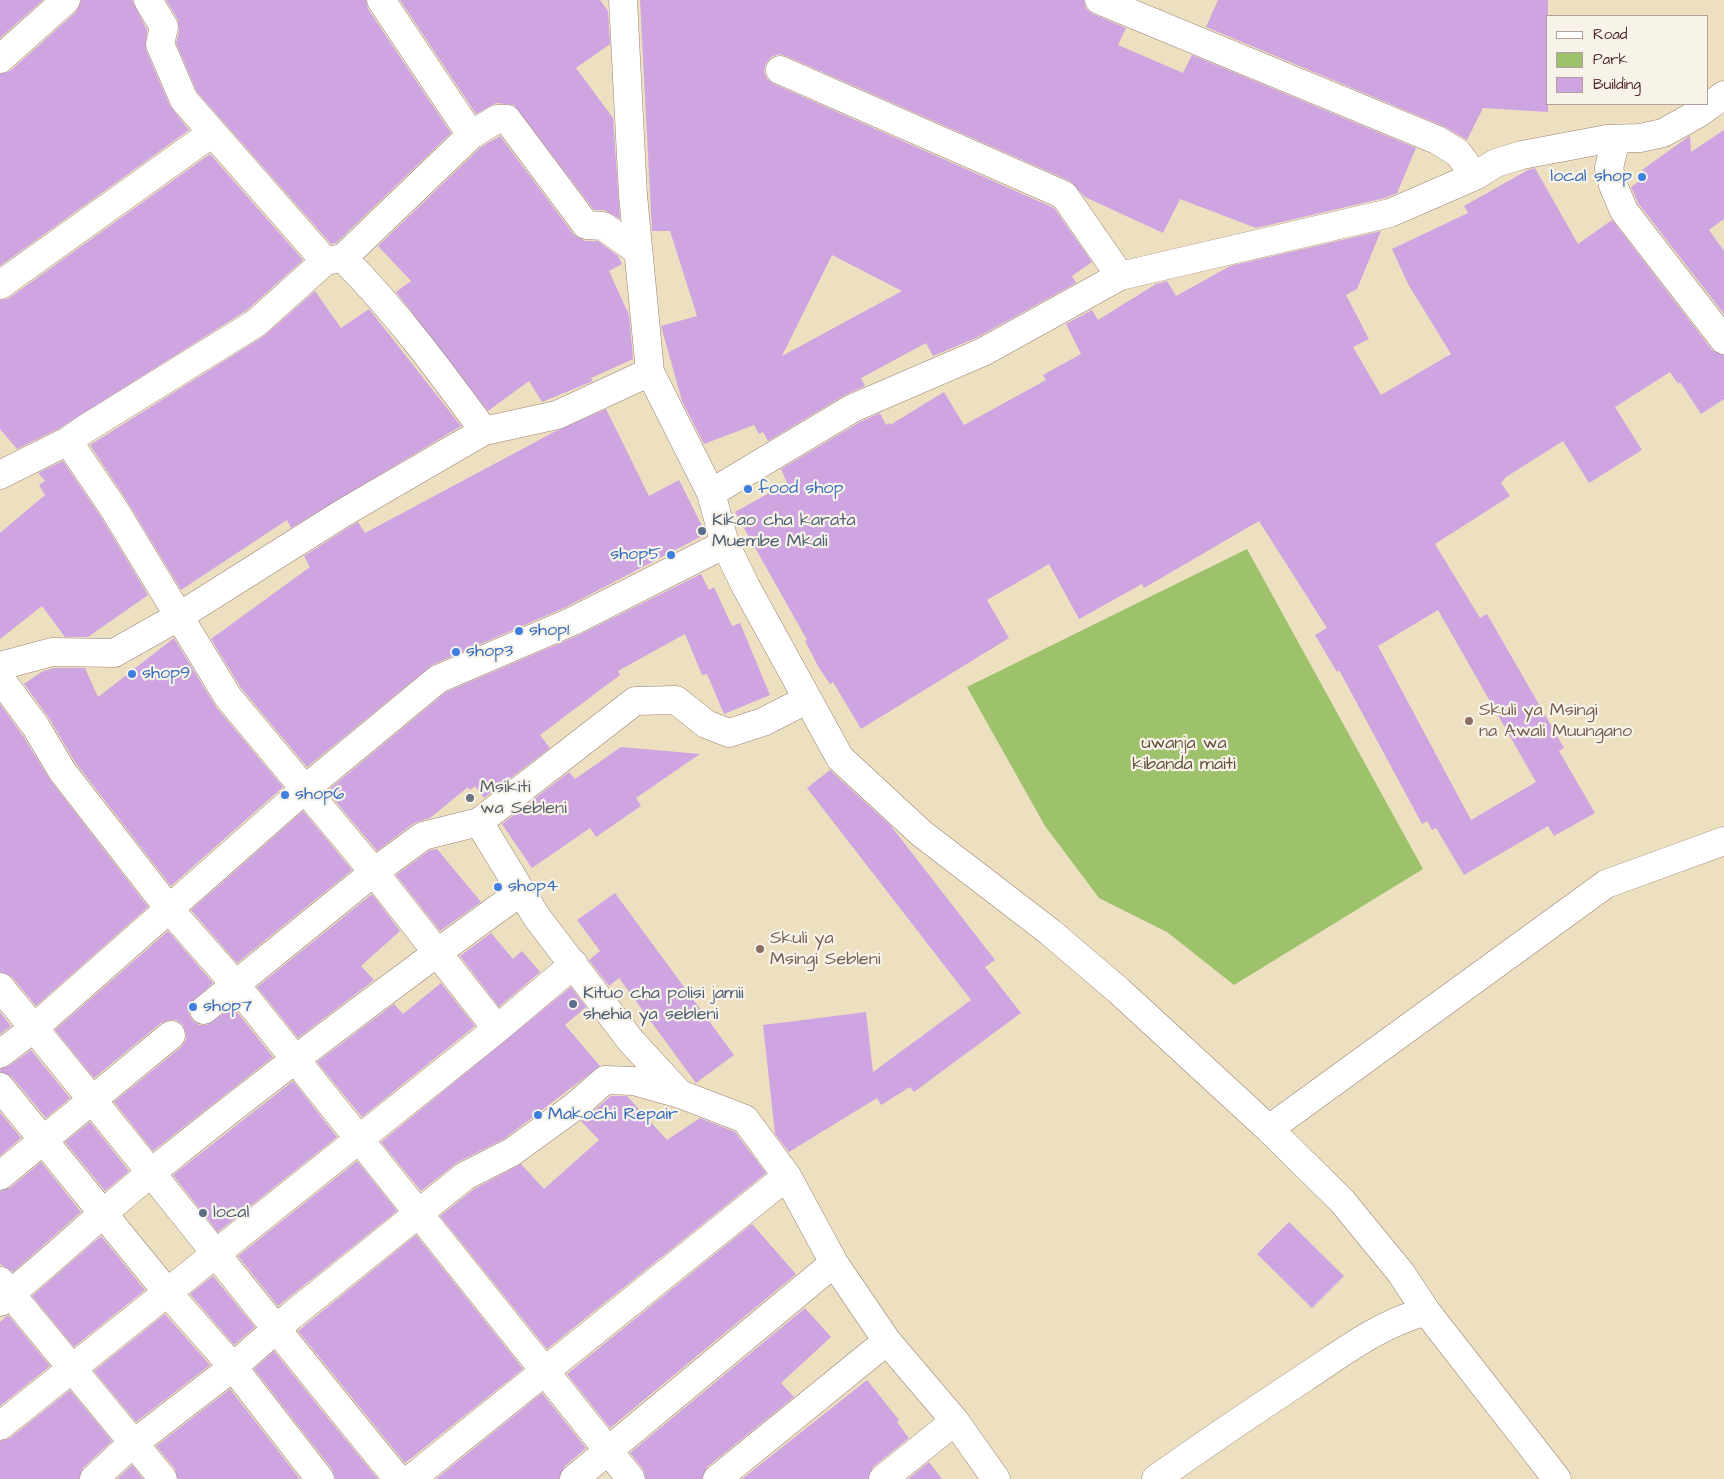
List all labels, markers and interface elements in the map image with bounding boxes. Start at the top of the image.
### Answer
legend [1546,15,1709,105]
text: Road [1593,24,1627,45]
text: Park [1593,49,1628,70]
text: Building [1593,74,1641,95]
place label: local shop [1550,166,1632,188]
marker: local shop [1636,171,1648,183]
place label: food shop [758,478,843,500]
marker: food shop [742,483,754,495]
place label: Kikao cha karata Muembe Mkali [712,510,856,552]
marker: Kikao cha karata Muembe Mkali [696,525,708,537]
place label: shop5 [610,544,661,566]
marker: shop5 [665,549,677,561]
place label: shop1 [529,620,569,642]
marker: shop1 [513,625,525,637]
place label: shop3 [466,641,513,663]
marker: shop3 [450,646,462,658]
place label: shop9 [142,663,190,685]
marker: shop9 [126,668,138,680]
place label: Skuli ya Msingi na Awali Muungano [1479,700,1632,742]
marker: Skuli ya Msingi na Awali Muungano [1463,715,1475,727]
park label: uwanja wa kibanda maiti [1132,733,1236,776]
place label: Msikiti wa Sebleni [480,777,567,820]
place label: shop6 [295,784,344,806]
marker: shop6 [279,789,291,801]
marker: Msikiti wa Sebleni [464,792,476,804]
place label: shop4 [508,876,558,898]
marker: shop4 [492,881,504,893]
place label: Skuli ya Msingi Sebleni [770,928,881,971]
marker: Skuli ya Msingi Sebleni [754,943,766,955]
place label: Kituo cha polisi jamii shehia ya sebleni [583,983,744,1026]
place label: shop7 [203,996,252,1018]
marker: Kituo cha polisi jamii shehia ya sebleni [567,998,579,1010]
marker: shop7 [187,1001,199,1013]
place label: Makochi Repair [548,1104,678,1126]
marker: Makochi Repair [532,1109,544,1121]
place label: local [213,1202,249,1224]
marker: local [197,1207,209,1219]

